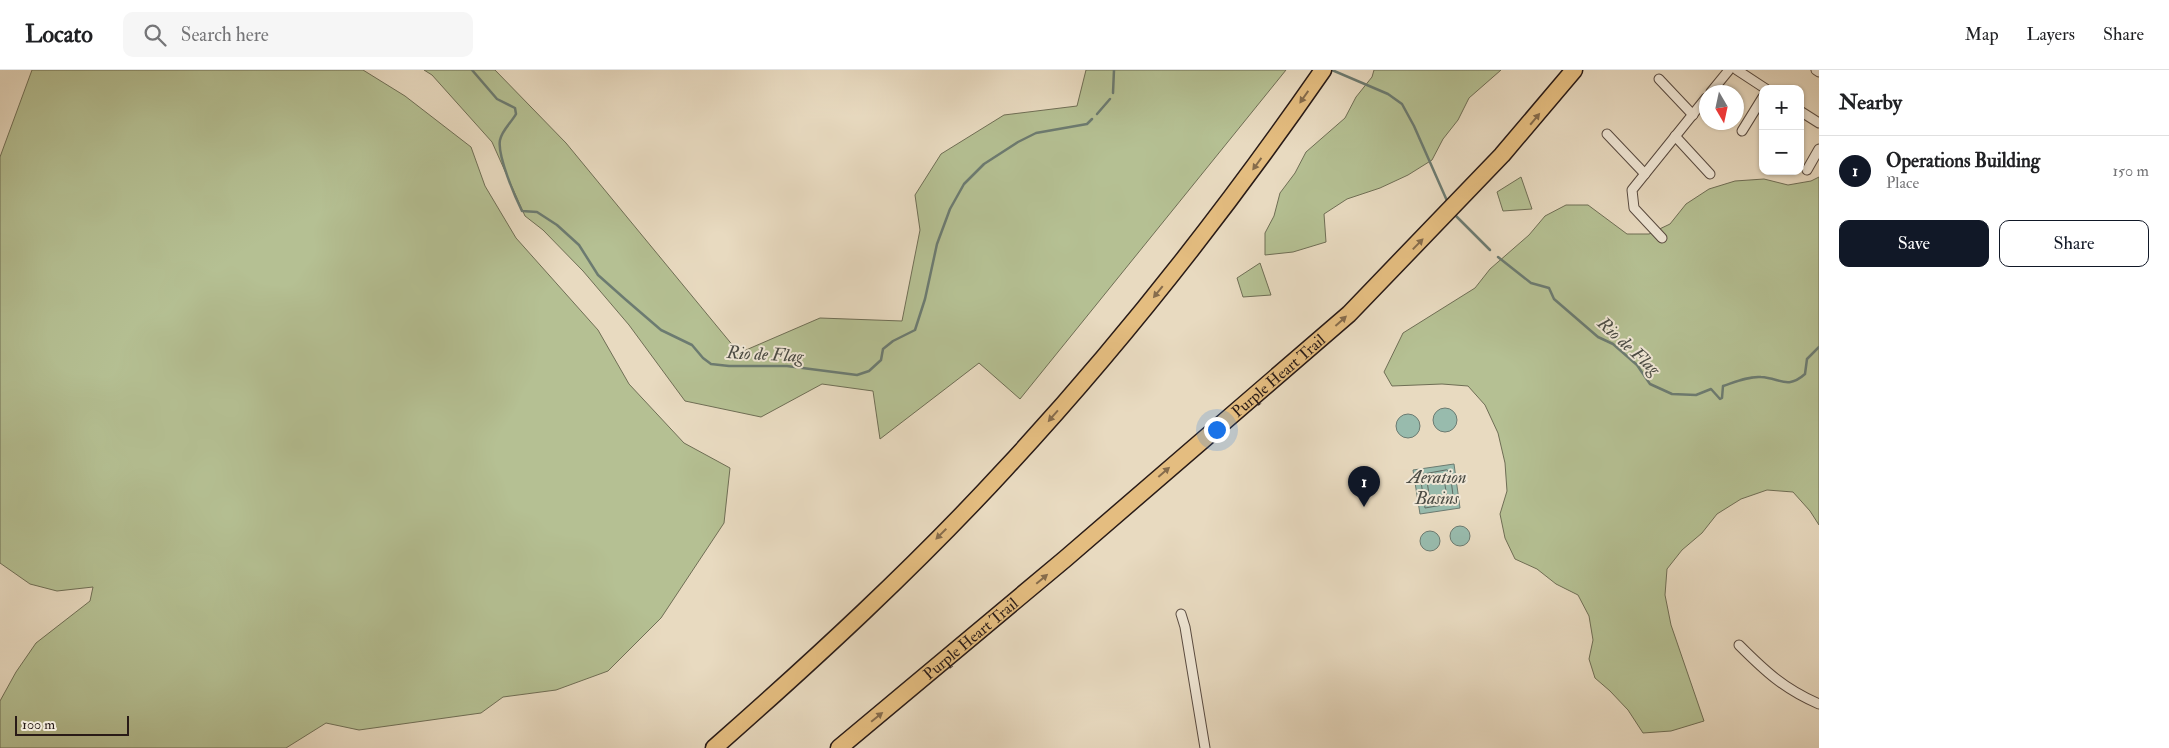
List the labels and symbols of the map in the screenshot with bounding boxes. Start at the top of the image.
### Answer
north arrow [1699,85,1744,130]
one-way arrow [1299,90,1309,104]
one-way arrow [1529,113,1540,126]
one-way arrow [1252,157,1262,171]
one-way arrow [1412,238,1424,250]
one-way arrow [1152,286,1163,299]
water label: Rio de Flag [1592,311,1666,381]
one-way arrow [1334,315,1346,327]
street label: Purple Heart Trail [1228,330,1330,422]
water label: Rio de Flag [725,341,805,368]
one-way arrow [1047,410,1058,423]
your location [1204,417,1230,443]
pin: 1 [1348,466,1380,507]
water label: Aeration Basins [1406,466,1466,510]
one-way arrow [1158,467,1170,478]
one-way arrow [935,528,947,540]
one-way arrow [1035,573,1047,585]
street label: Purple Heart Trail [919,594,1022,684]
one-way arrow [870,712,883,723]
scale bar [15,713,129,736]

